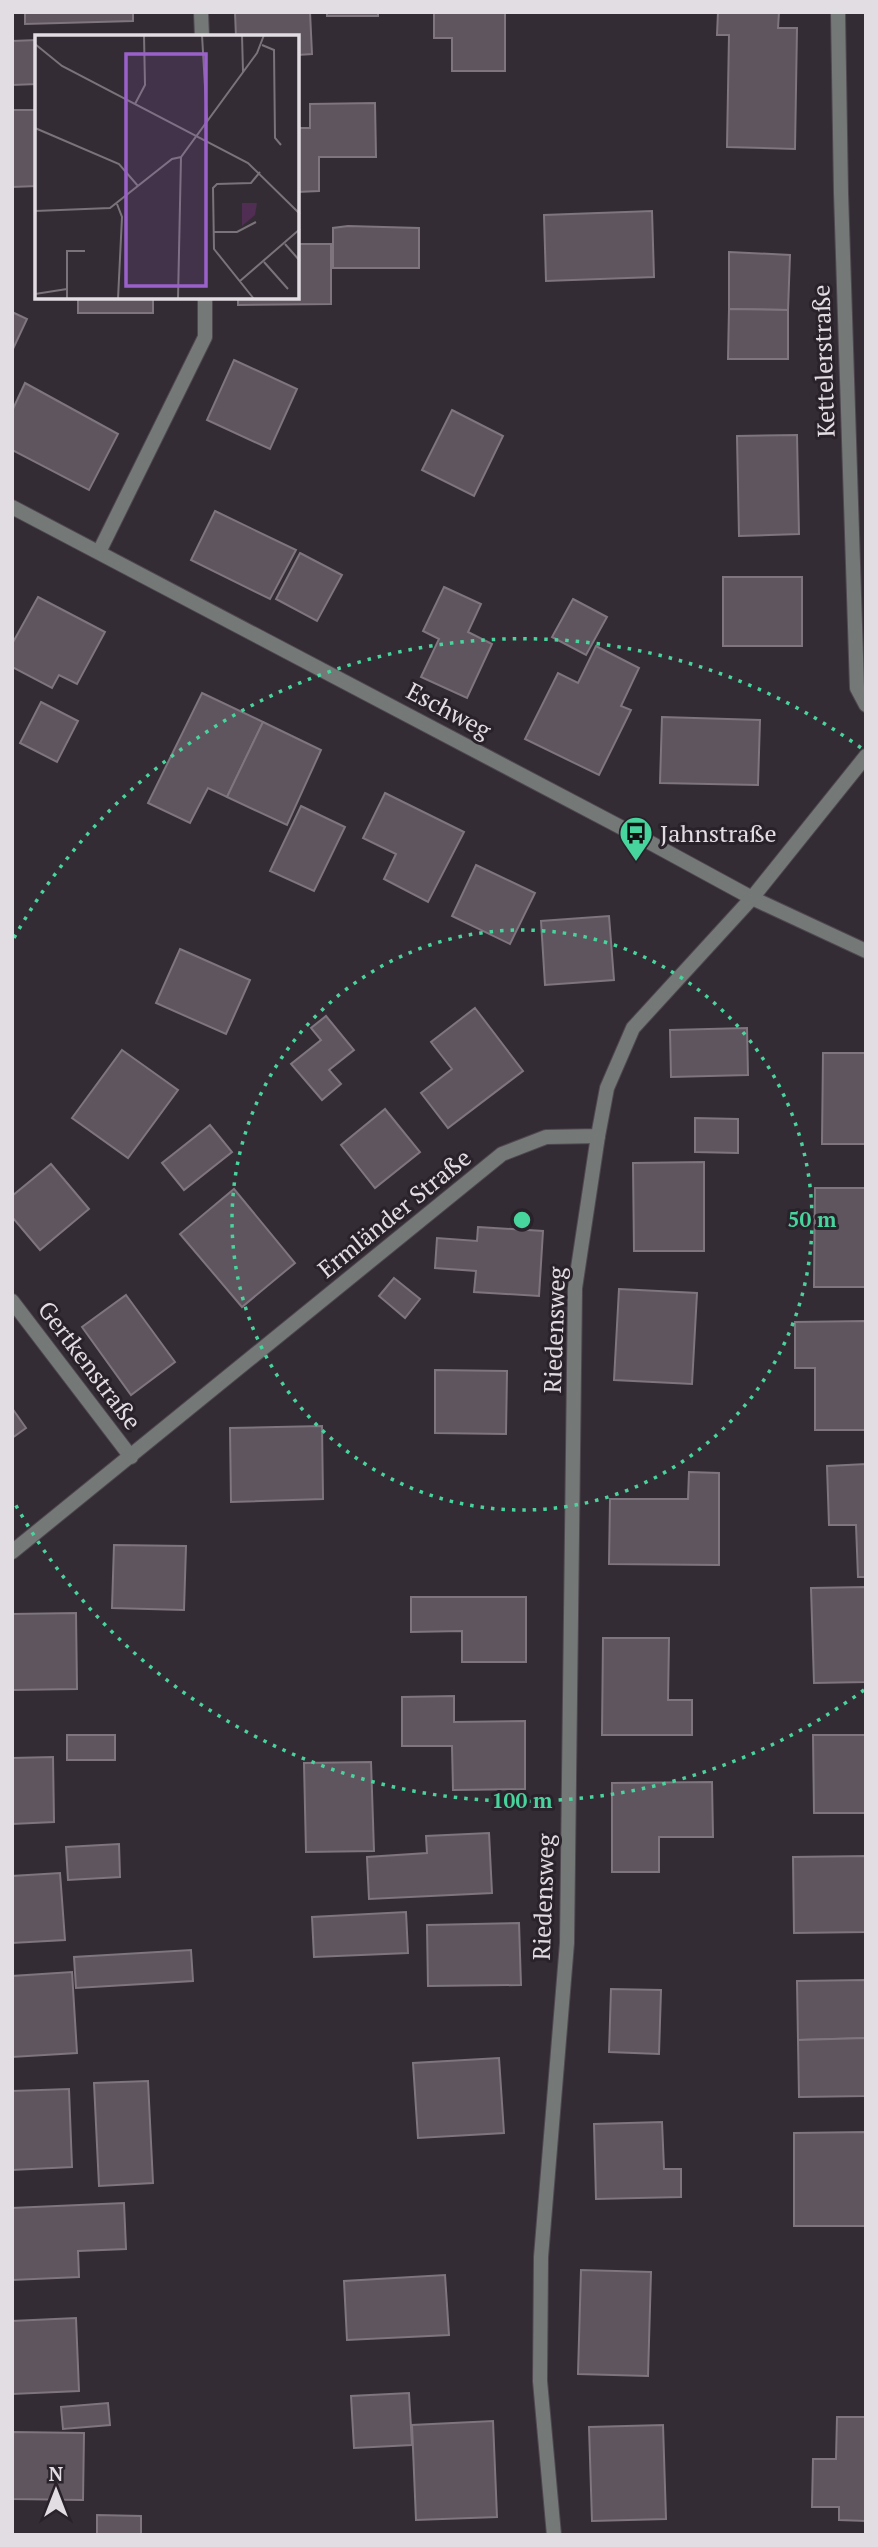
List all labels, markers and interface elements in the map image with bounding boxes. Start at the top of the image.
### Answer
inset map [35,35,299,299]
street label: Kettelerstraße [804,284,842,438]
street label: Eschweg [401,674,497,746]
bus stop icon: Jahnstraße [617,814,655,863]
place label: Jahnstraße [660,817,777,849]
street label: Ermländer Straße [311,1141,477,1285]
text: 50 m [788,1205,837,1233]
centre of rings [510,1208,534,1232]
street label: Riedensweg [536,1266,572,1394]
street label: Gertkenstraße [31,1294,149,1436]
text: 100 m [492,1786,553,1814]
street label: Riedensweg [525,1833,561,1961]
north arrow [21,2456,91,2526]
text: N [49,2461,64,2486]

